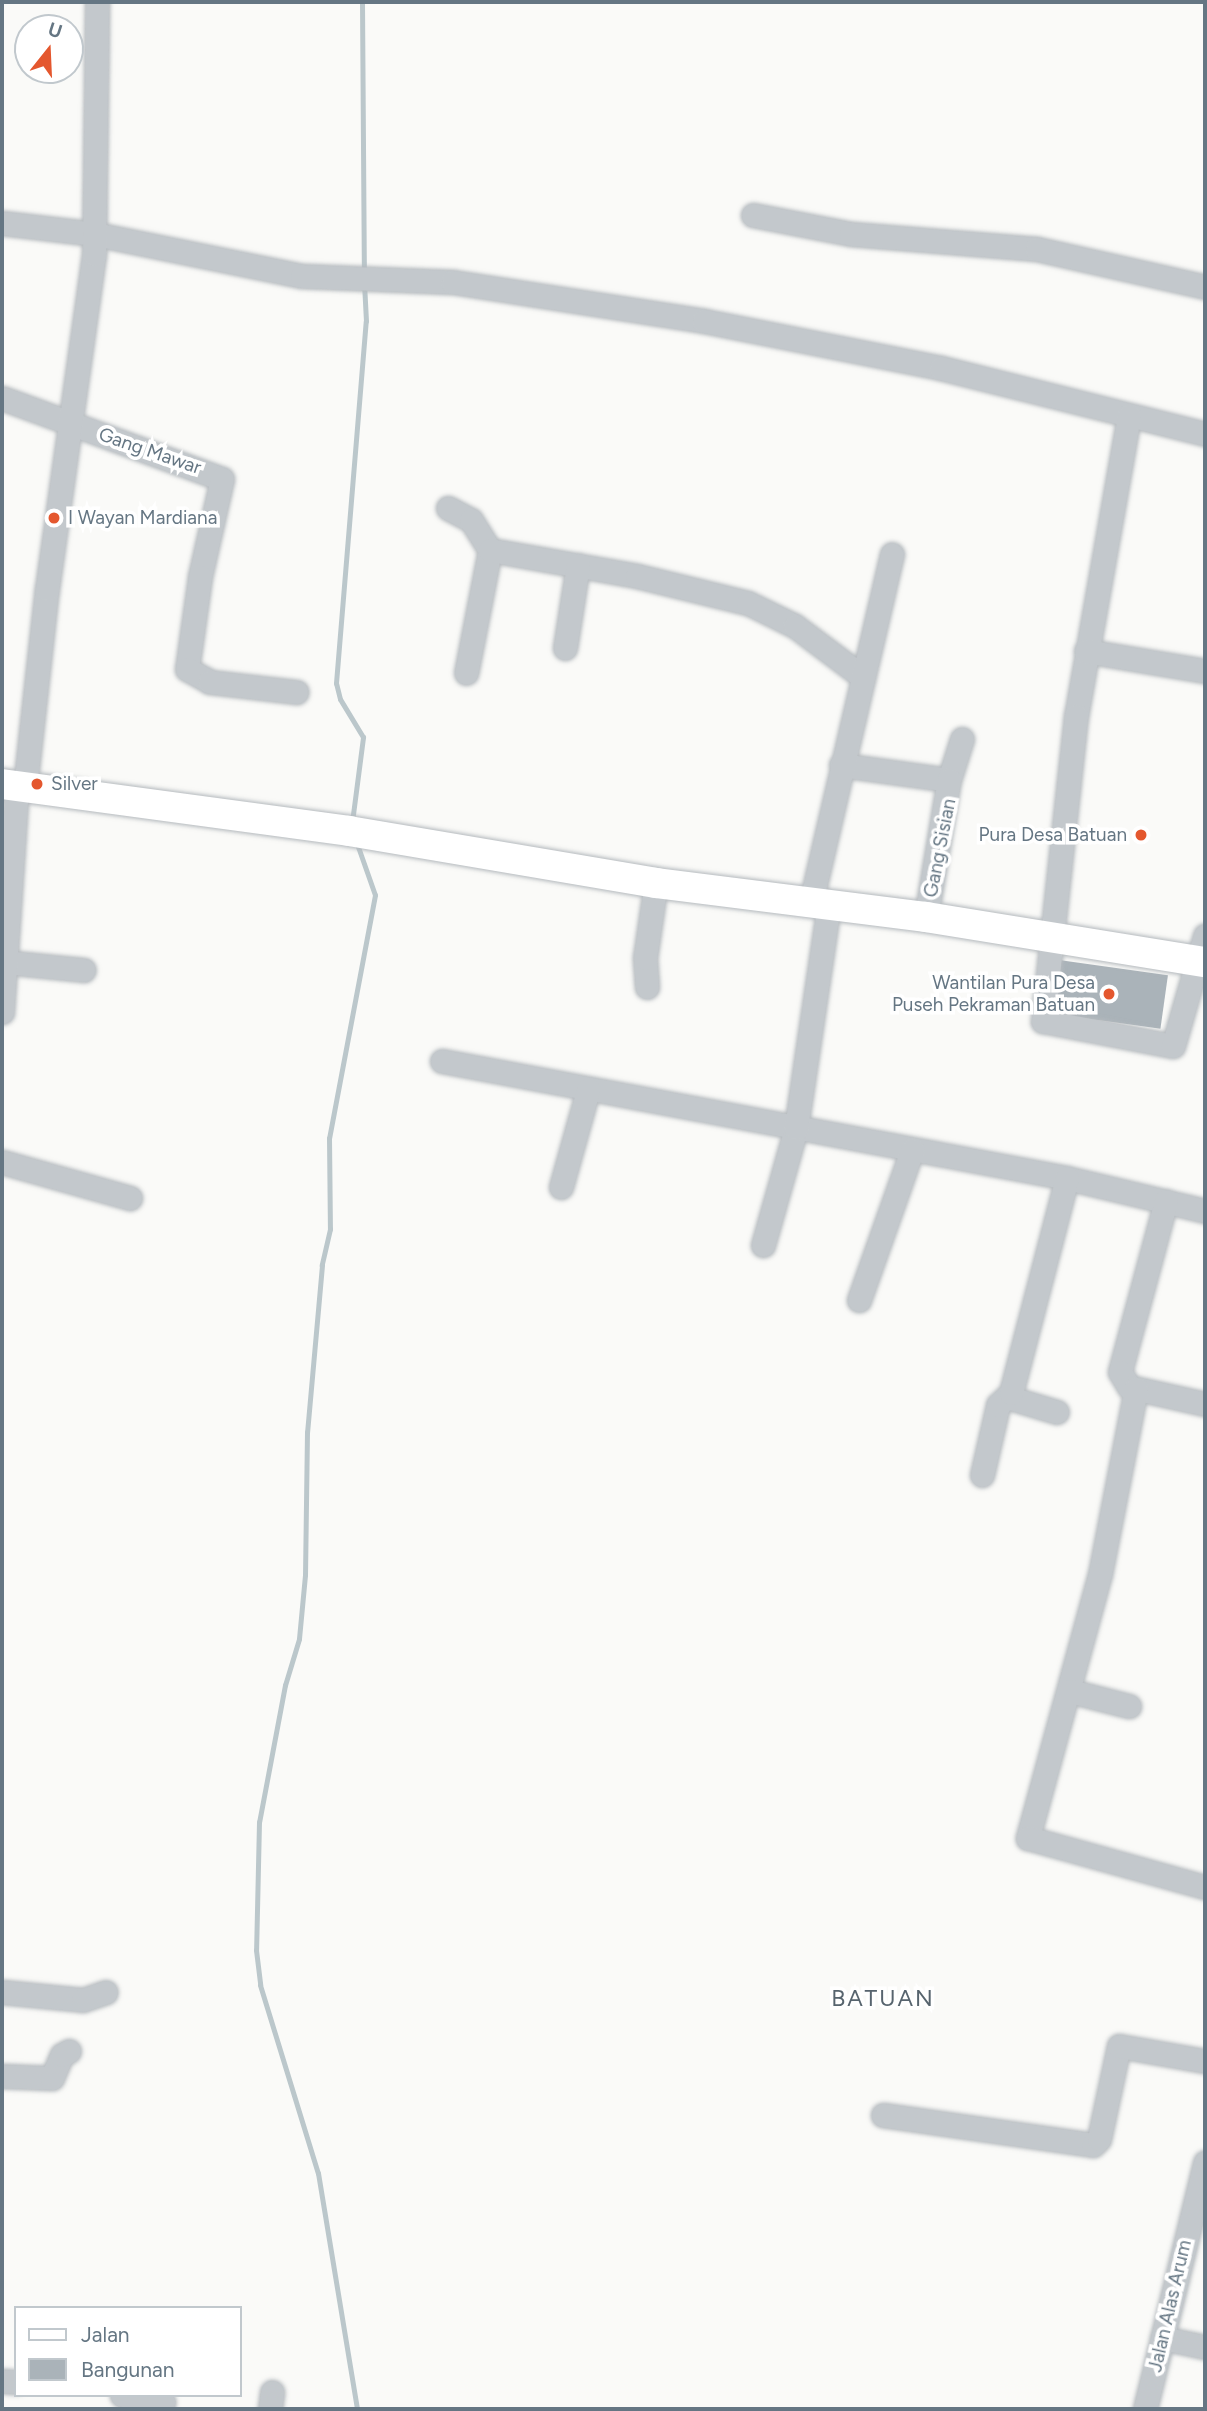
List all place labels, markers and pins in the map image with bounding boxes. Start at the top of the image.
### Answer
place label: I Wayan Mardiana [68,507,217,529]
marker: I Wayan Mardiana [46,510,62,526]
place label: Silver [51,773,98,795]
marker: Silver [29,776,45,792]
place label: Pura Desa Batuan [979,824,1127,846]
marker: Pura Desa Batuan [1133,827,1149,843]
place label: Wantilan Pura Desa Puseh Pekraman Batuan [892,972,1095,1016]
marker: Wantilan Pura Desa Puseh Pekraman Batuan [1101,986,1117,1002]

